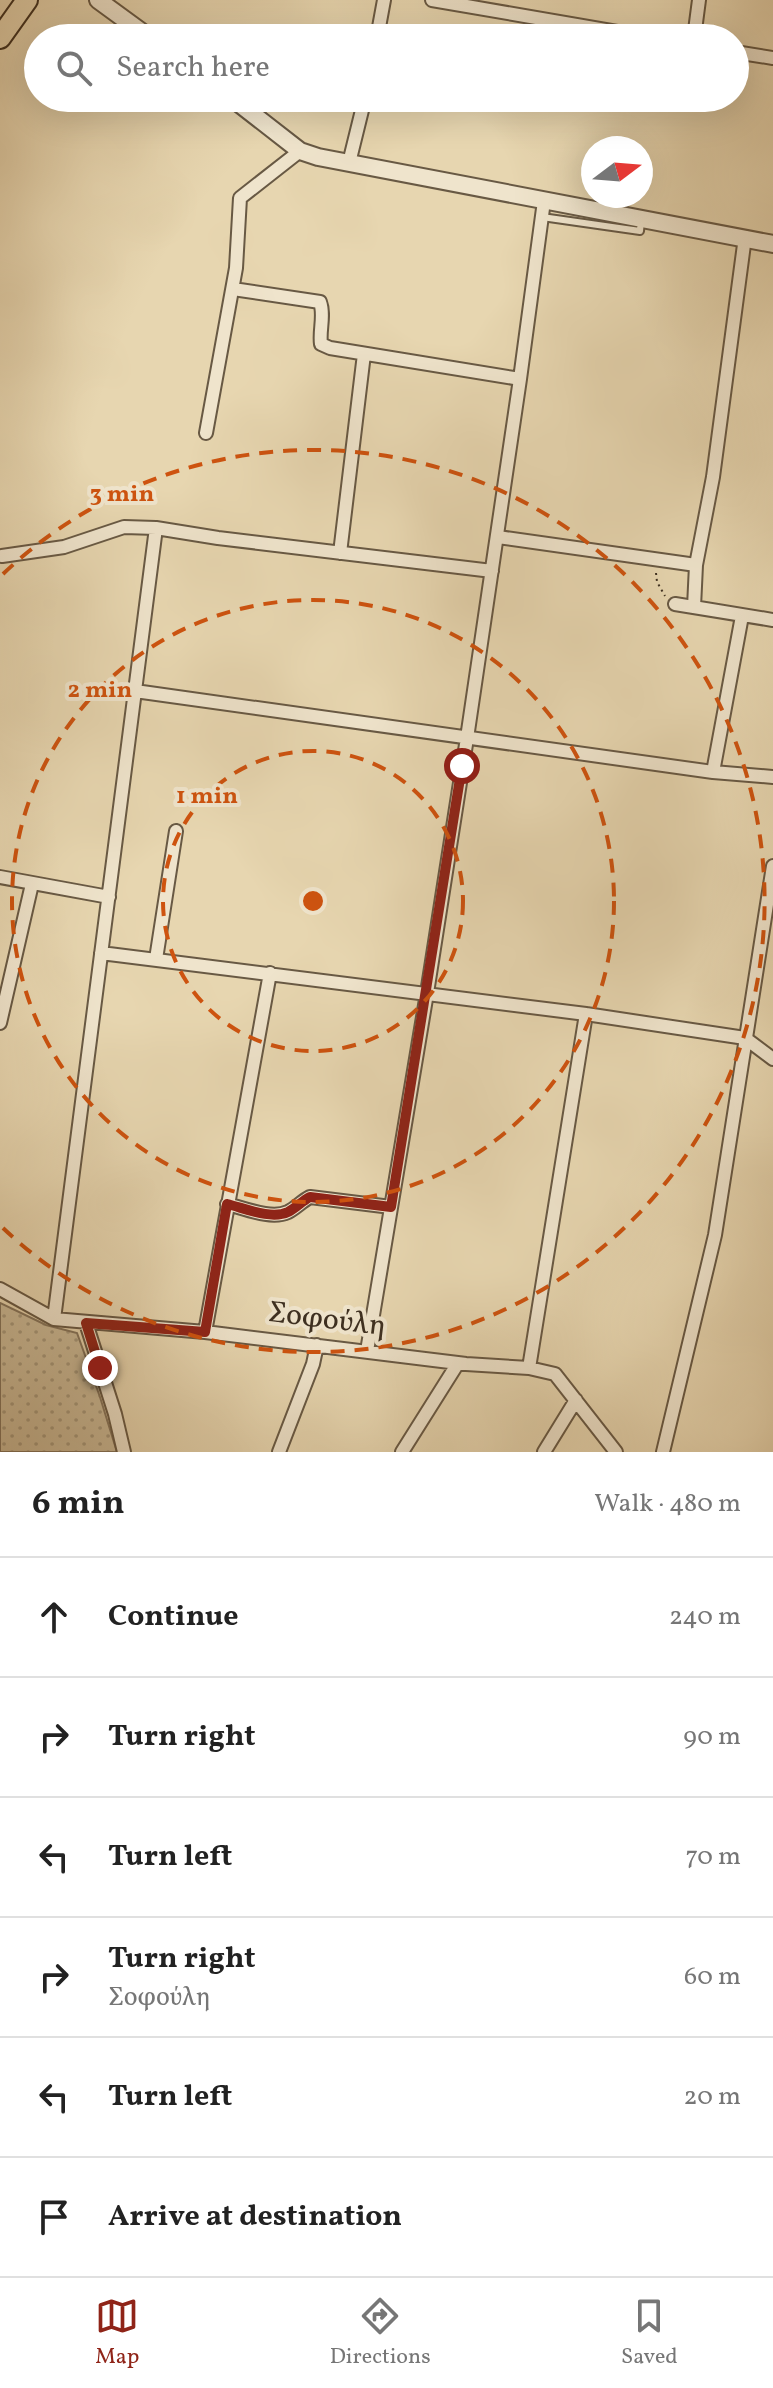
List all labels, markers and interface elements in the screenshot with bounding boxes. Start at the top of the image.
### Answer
search box [24,24,749,112]
icon: search [52,46,96,90]
text: Search here [116,47,270,89]
north arrow [581,136,653,208]
text: 3 min [90,478,154,512]
text: 2 min [68,674,133,708]
route start [444,748,480,784]
text: 1 min [176,780,238,814]
centre of rings [299,887,327,915]
street label: Σοφούλη [266,1292,388,1348]
route end [82,1350,118,1386]
text: 6 min [32,1481,125,1528]
text: Walk · 480 m [594,1486,741,1522]
icon: ahead [32,1595,76,1639]
text: Continue [108,1596,239,1638]
text: 240 m [669,1599,741,1635]
icon: right [32,1715,76,1759]
text: Turn right [108,1716,256,1758]
text: 90 m [683,1719,741,1755]
icon: left [32,1835,76,1879]
text: Turn left [108,1836,232,1878]
text: 70 m [686,1839,741,1875]
text: Turn right [108,1938,256,1980]
icon: right [32,1955,76,1999]
text: 60 m [684,1959,741,1995]
text: Σοφούλη [108,1980,211,2016]
icon: left [32,2075,76,2119]
text: Turn left [108,2076,232,2118]
text: 20 m [683,2079,741,2115]
icon: arrive [32,2195,76,2239]
text: Arrive at destination [108,2196,402,2238]
tab: Map [95,2294,139,2373]
tab: Directions [330,2294,431,2373]
tab: Saved [621,2294,678,2373]

